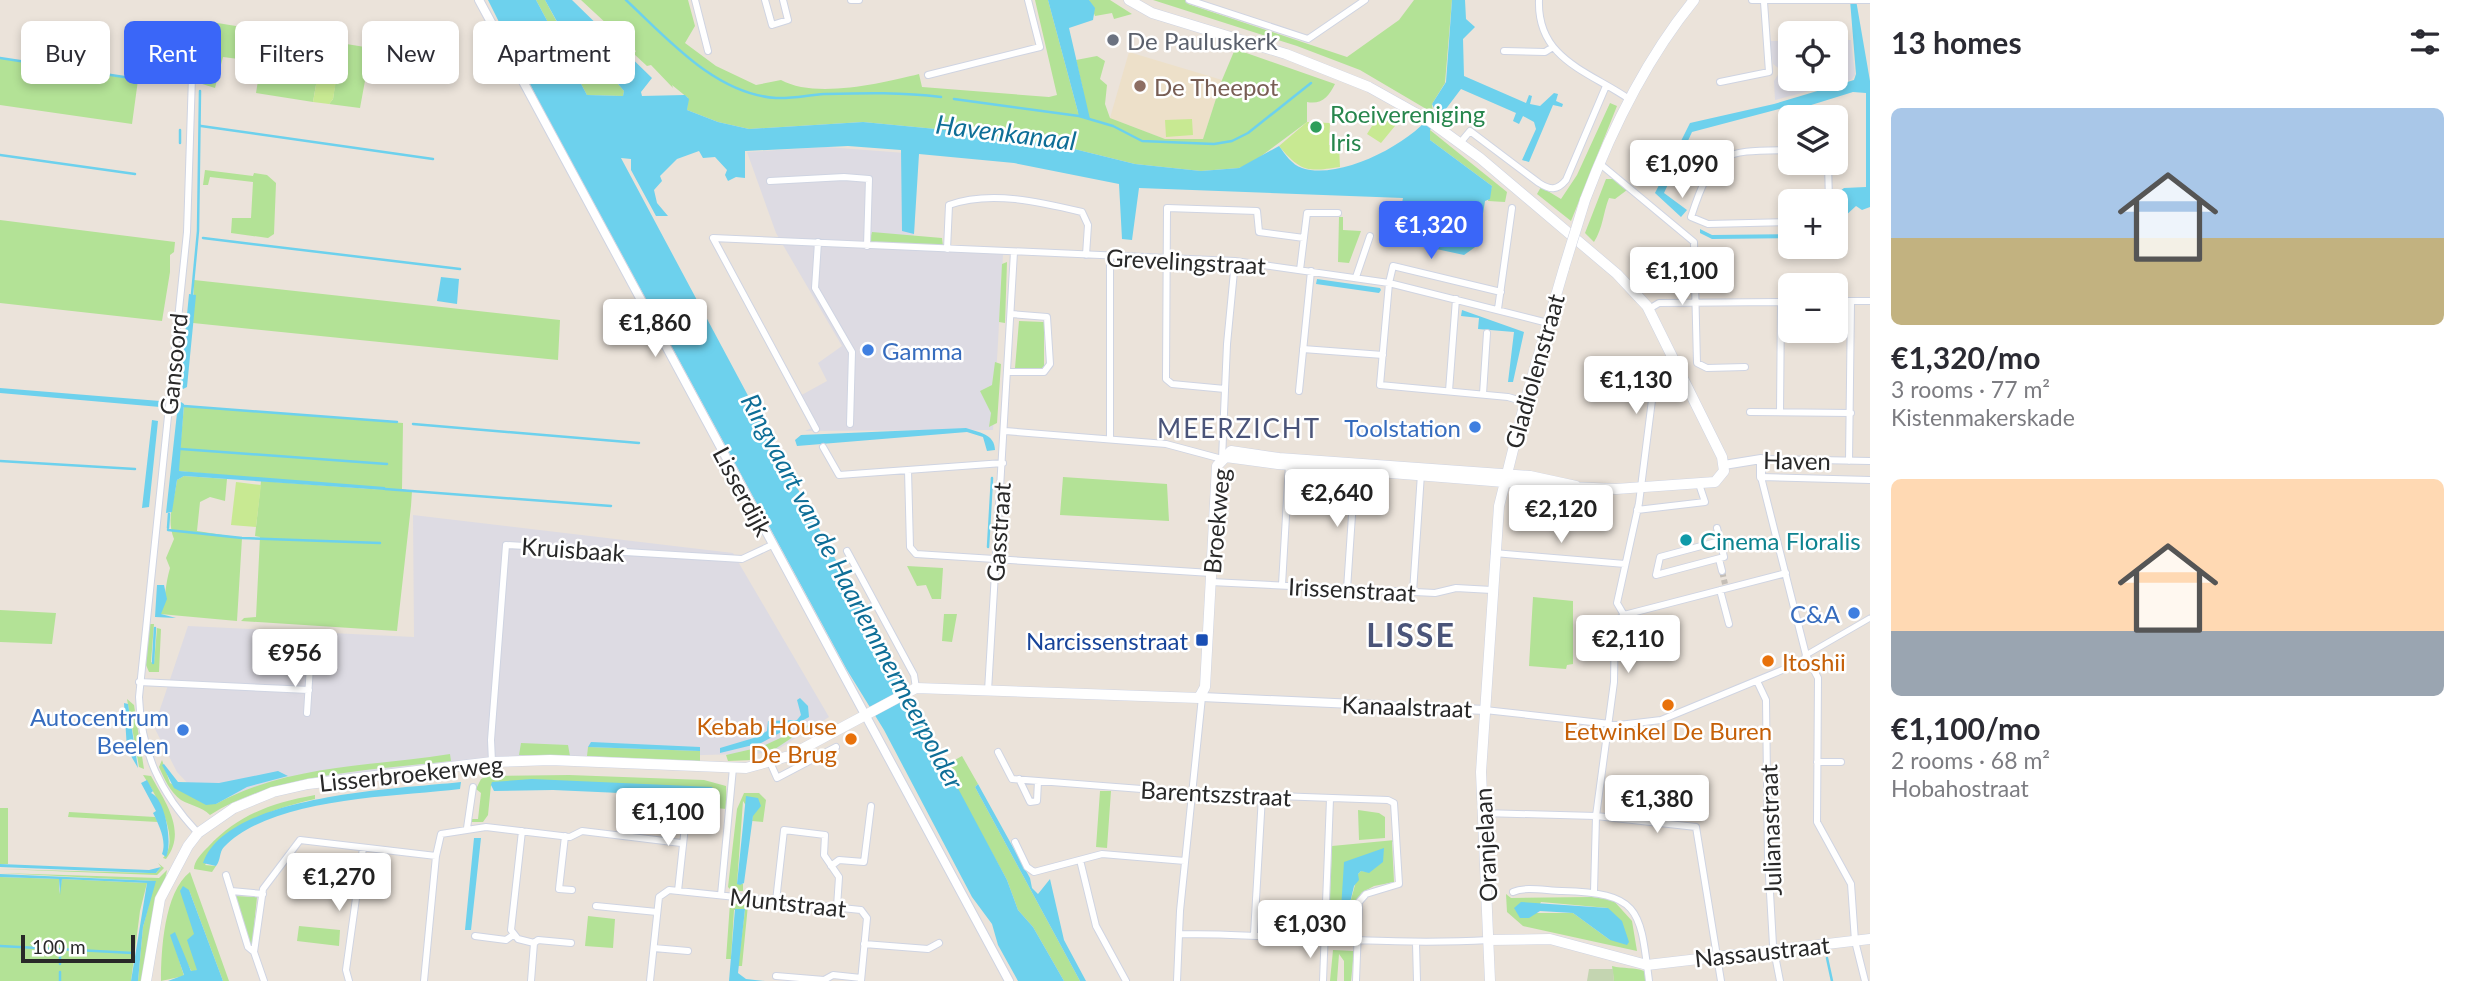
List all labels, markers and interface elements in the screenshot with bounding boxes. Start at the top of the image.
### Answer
chip: Buy [21,21,110,84]
chip: Rent [124,21,221,84]
chip: Filters [235,21,348,84]
chip: New [362,21,459,84]
chip: Apartment [473,21,635,84]
map controls [1778,21,1848,343]
button: locate [1778,21,1848,91]
icon: filters [2406,23,2444,61]
text: 13 homes [1891,24,2022,60]
place label: De Pauluskerk [1127,26,1279,55]
marker: De Pauluskerk [1105,32,1121,48]
place label: De Theepot [1154,72,1279,101]
marker: De Theepot [1132,78,1148,94]
place label: Roeivereniging Iris [1330,99,1485,156]
button: layers [1778,105,1848,175]
water label: Havenkanaal [934,108,1078,156]
marker: Roeivereniging Iris [1308,119,1324,135]
pin: €1,090 [1625,140,1739,200]
text: €1,090 [1646,149,1718,177]
icon: home [2105,154,2231,280]
button: + [1778,189,1848,259]
pin: €1,320 [1374,202,1488,261]
text: €1,320 [1395,210,1467,238]
street label: Grevelingstraat [1105,242,1267,280]
pin: €1,100 [1625,247,1739,307]
text: €1,100 [1646,256,1718,284]
button: − [1778,273,1848,343]
street label: Gladiolenstraat [1498,290,1570,452]
pin: €1,860 [598,300,712,359]
text: €1,860 [619,308,691,336]
street label: Gansoord [153,312,193,416]
place label: Gamma [882,336,963,365]
text: €1,320/mo [1891,339,2040,375]
marker: Gamma [860,342,876,358]
pin: €1,130 [1579,356,1693,416]
text: €1,130 [1600,365,1672,393]
text: 3 rooms · 77 m² [1891,375,2050,403]
water label: Ringvaart van de Haarlemmermeerpolder [735,388,972,795]
text: Kistenmakerskade [1891,403,2075,431]
district label: MEERZICHT [1157,412,1321,444]
place label: Toolstation [1344,413,1461,442]
marker: Toolstation [1467,419,1483,435]
street label: Lisserdijk [707,441,779,541]
street label: Haven [1763,445,1831,475]
street label: Broekweg [1197,467,1235,575]
pin: €2,640 [1280,470,1394,529]
text: €2,640 [1301,478,1373,506]
street label: Gasstraat [980,481,1016,583]
pin: €2,120 [1504,486,1618,545]
text: €2,120 [1525,494,1597,522]
icon: home [2105,525,2231,651]
place label: Cinema Floralis [1700,526,1861,555]
street label: Kruisbaak [520,531,627,567]
marker: Cinema Floralis [1678,532,1694,548]
street label: Irissenstraat [1287,571,1417,607]
place label: C&A [1790,599,1841,628]
marker: C&A [1846,605,1862,621]
district label: LISSE [1366,615,1456,654]
pin: €2,110 [1571,616,1685,675]
text: €2,110 [1592,624,1664,652]
place label: Narcissenstraat [1026,626,1188,655]
pin: €956 [254,630,336,689]
marker: Narcissenstraat [1194,632,1210,648]
text: €956 [268,638,322,666]
place label: Itoshii [1782,647,1846,676]
marker: Itoshii [1760,653,1776,669]
street label: Kanaalstraat [1341,689,1473,723]
marker: Eetwinkel De Buren [1660,697,1676,713]
place label: Autocentrum Beelen [30,702,169,759]
text: €1,100/mo [1891,710,2040,746]
place label: Kebab House De Brug [696,711,837,768]
place label: Eetwinkel De Buren [1564,716,1772,745]
marker: Autocentrum Beelen [175,722,191,738]
marker: Kebab House De Brug [843,731,859,747]
text: 2 rooms · 68 m² [1891,746,2050,774]
street label: Lisserbroekerweg [317,749,505,797]
street label: Julianastraat [1753,763,1787,896]
text: Hobahostraat [1891,774,2029,802]
street label: Barentszstraat [1140,775,1293,811]
pin: €1,380 [1600,776,1714,835]
text: €1,380 [1621,784,1693,812]
street label: Oranjelaan [1468,787,1502,903]
pin: €1,100 [611,788,725,848]
text: €1,100 [632,797,704,825]
pin: €1,270 [282,853,396,913]
text: €1,270 [303,862,375,890]
street label: Muntstraat [728,881,848,923]
pin: €1,030 [1253,900,1367,960]
text: €1,030 [1274,909,1346,937]
street label: Nassaustraat [1693,929,1831,973]
scale bar [21,932,135,964]
text: 100 m [32,935,86,958]

